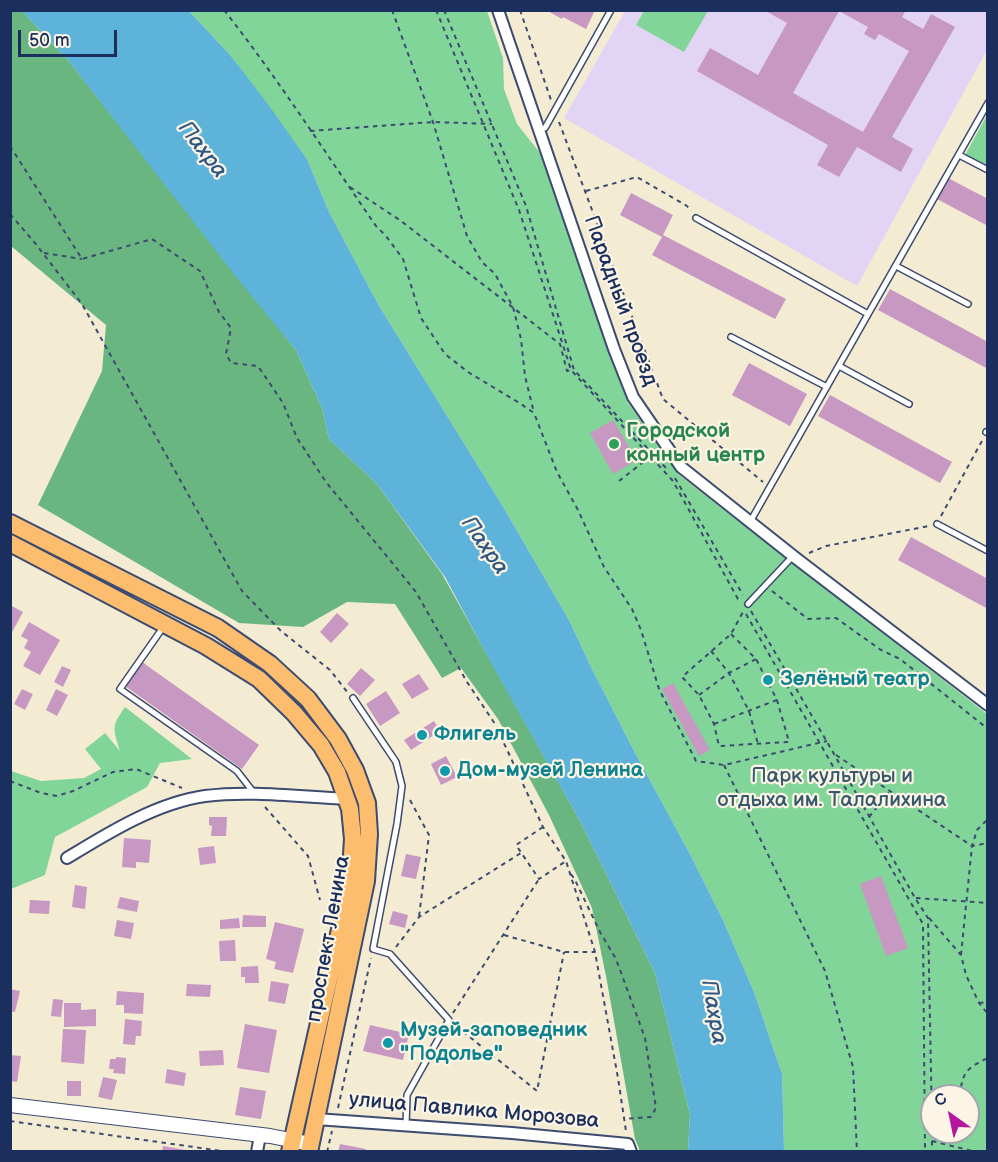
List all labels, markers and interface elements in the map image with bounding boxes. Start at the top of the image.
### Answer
scale bar [21,18,120,56]
text: 50 m [29,30,70,51]
water label: Пахра [172,116,232,184]
street label: Парадный проезд [577,212,663,390]
place label: Городской конный центр [626,419,765,469]
marker: Городской конный центр [607,437,621,451]
water label: Пахра [455,512,513,580]
place label: Зелёный театр [780,667,930,693]
marker: Зелёный театр [761,673,775,687]
place label: Флигель [434,722,516,748]
marker: Флигель [415,728,429,742]
place label: Дом-музей Ленина [457,758,643,784]
marker: Дом-музей Ленина [438,764,452,778]
park label: Парк культуры и отдыха им. Талалихина [718,764,946,814]
street label: проспект Ленина [302,854,356,1024]
water label: Пахра [694,978,732,1046]
place label: Музей-заповедник "Подолье" [400,1018,587,1068]
marker: Музей-заповедник "Подолье" [381,1036,395,1050]
north arrow [920,1084,980,1144]
street label: улица Павлика Морозова [348,1088,600,1134]
text: С [931,1089,951,1111]

